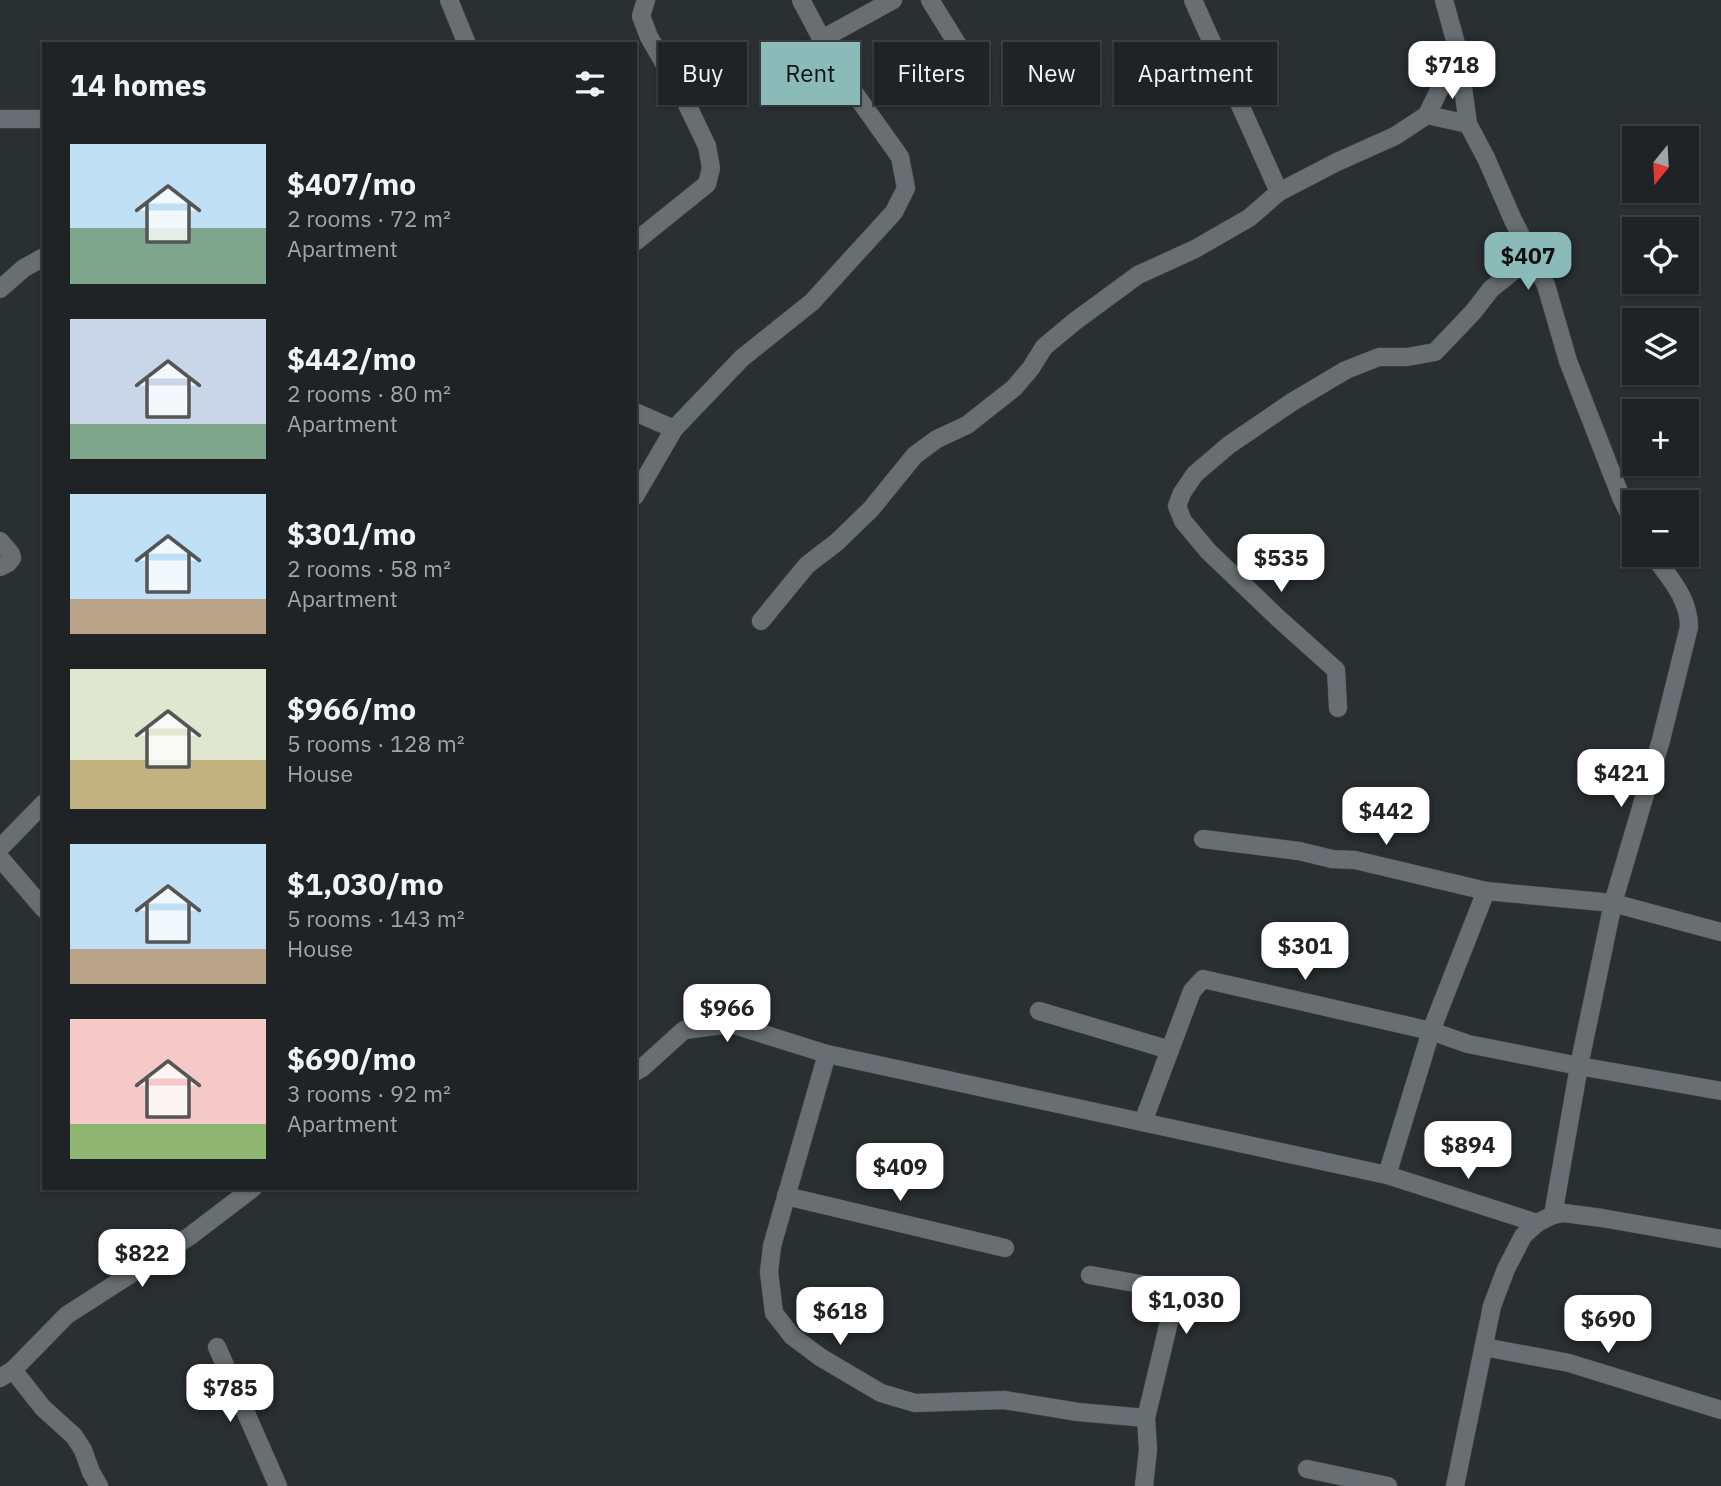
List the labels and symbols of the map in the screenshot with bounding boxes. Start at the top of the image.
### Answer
pin: $718 [1411,42,1493,101]
north arrow [1622,126,1699,203]
pin: $407 [1487,232,1569,292]
pin: $535 [1240,534,1322,594]
pin: $421 [1580,750,1662,809]
pin: $442 [1345,788,1427,847]
pin: $301 [1264,922,1346,982]
pin: $966 [686,984,768,1044]
pin: $894 [1427,1122,1509,1181]
pin: $409 [859,1144,941,1203]
pin: $822 [101,1230,183,1289]
pin: $1,030 [1129,1276,1243,1336]
pin: $618 [799,1288,881,1347]
pin: $690 [1567,1296,1649,1355]
pin: $785 [189,1364,271,1424]

